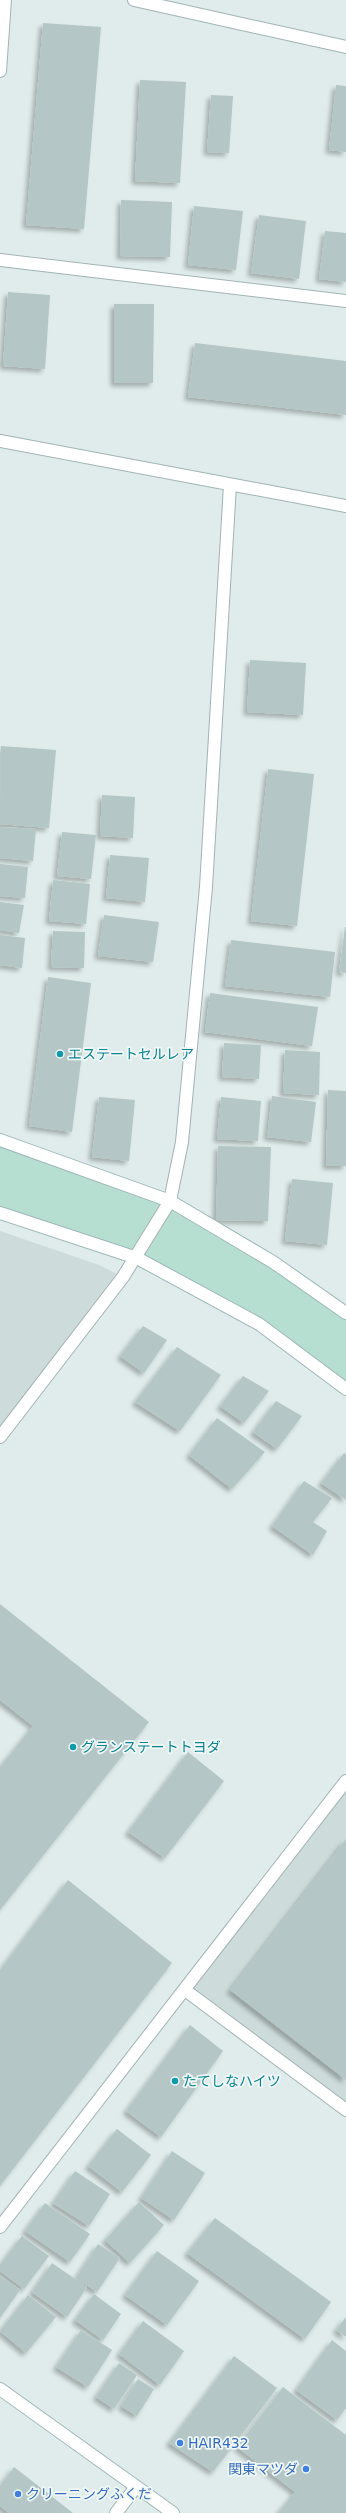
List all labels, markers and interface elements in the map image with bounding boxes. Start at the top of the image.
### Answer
place label: エステートセルレア [68,1046,194,1062]
marker: エステートセルレア [55,1049,65,1059]
place label: グランステートトヨダ [81,1739,221,1755]
marker: グランステートトヨダ [68,1742,78,1752]
place label: たてしなハイツ [183,2073,281,2089]
marker: たてしなハイツ [170,2076,180,2086]
place label: HAIR432 [188,2435,249,2451]
marker: HAIR432 [175,2438,185,2448]
place label: 関東マツダ [228,2461,298,2477]
marker: 関東マツダ [301,2464,311,2474]
place label: クリーニングふくだ [26,2486,152,2502]
marker: クリーニングふくだ [13,2489,23,2499]

